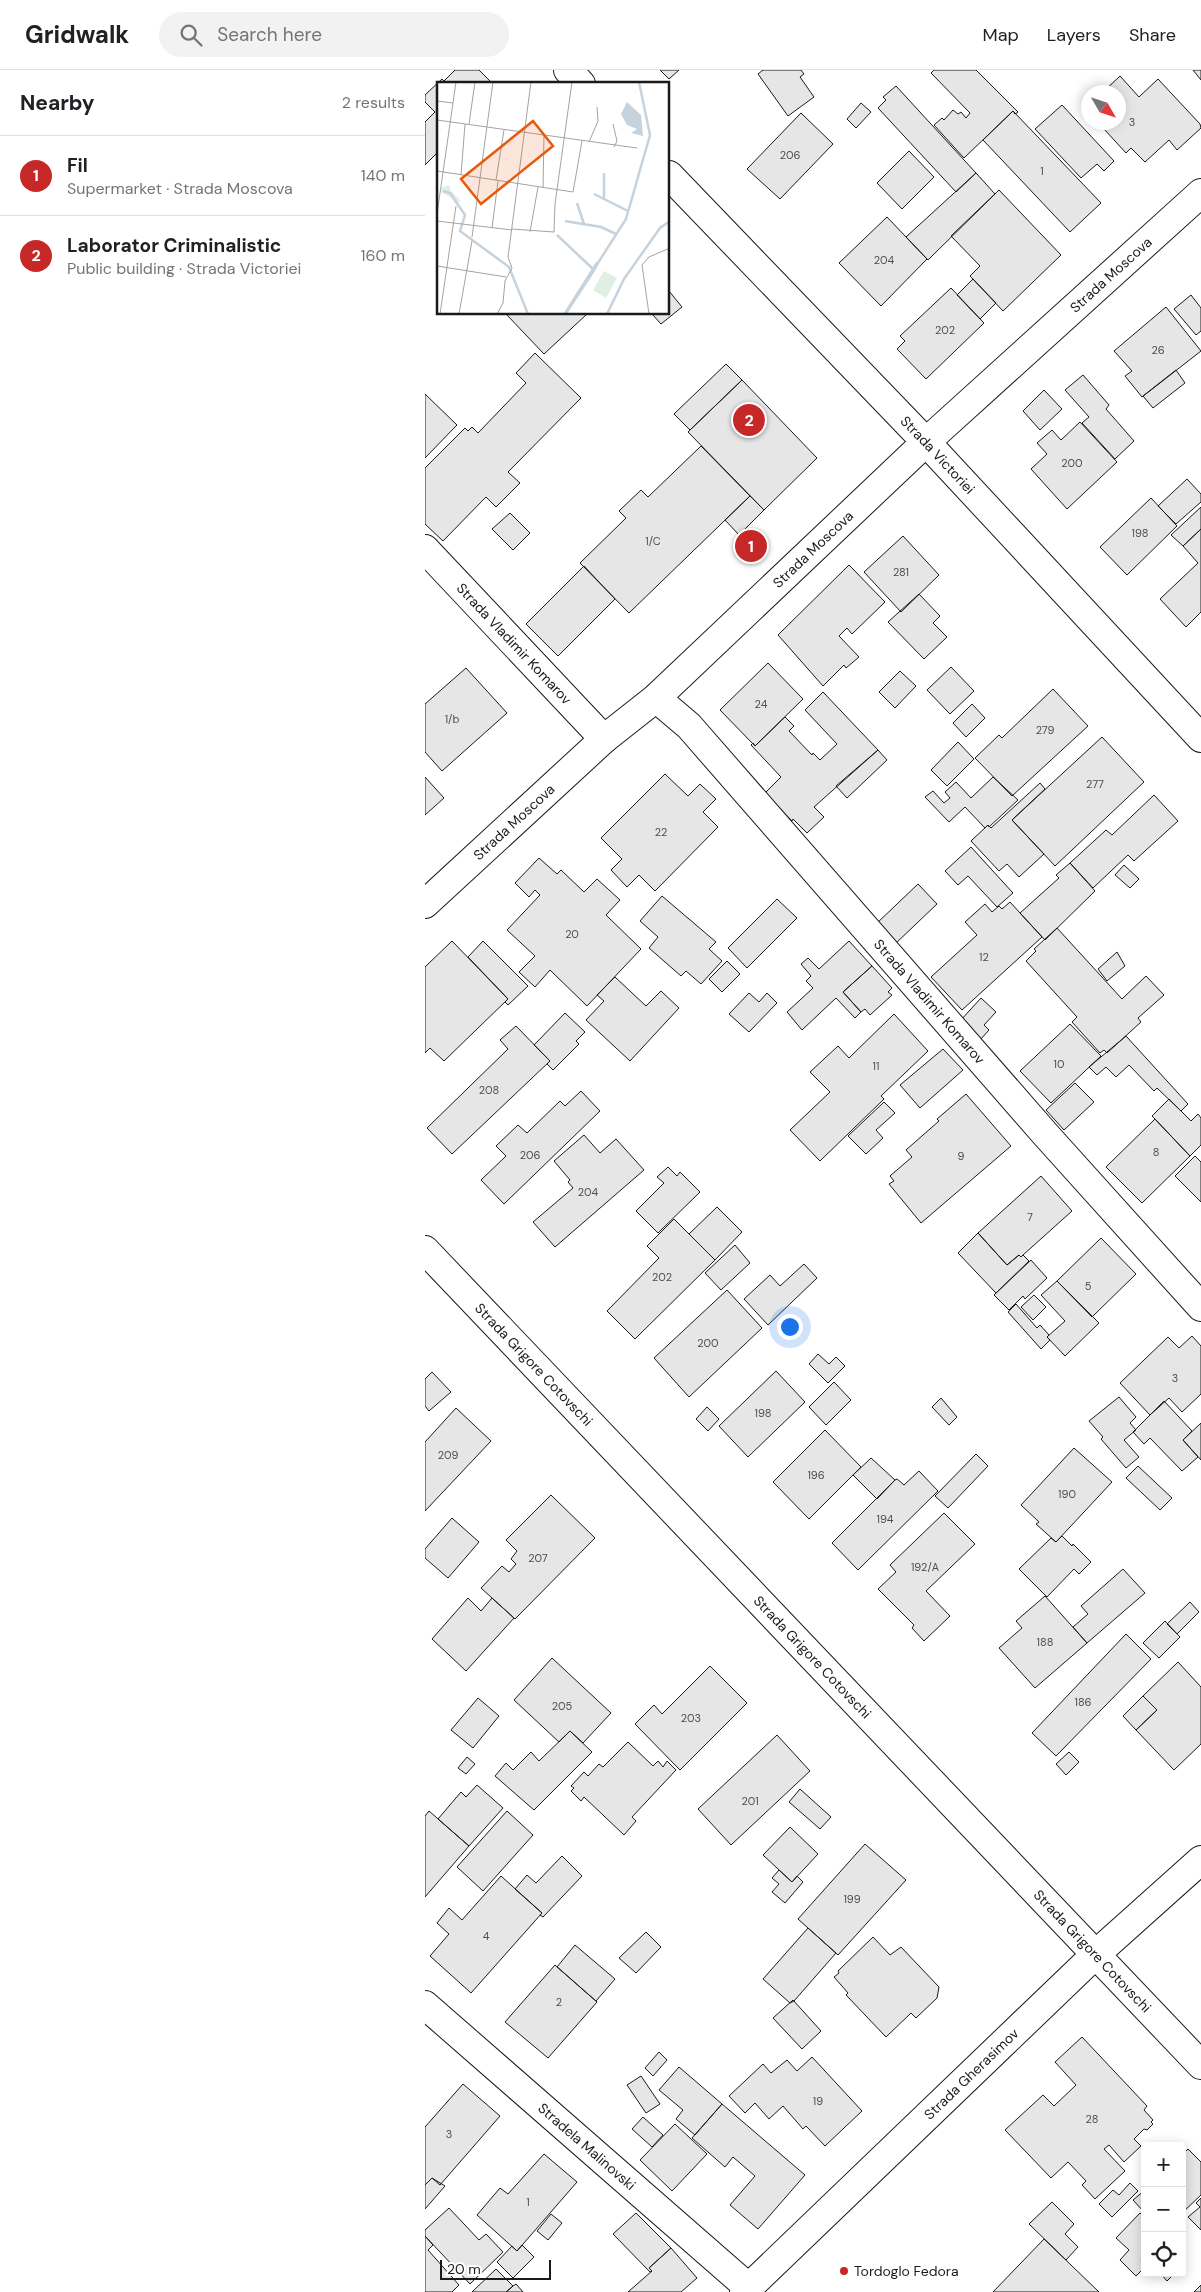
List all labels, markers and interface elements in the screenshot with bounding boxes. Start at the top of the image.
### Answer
search box [159,12,509,57]
text: Gridwalk [25,19,129,50]
icon: search [177,21,205,49]
text: Search here [217,22,322,47]
text: Map [983,23,1019,47]
text: Layers [1047,23,1101,47]
text: Share [1129,23,1176,47]
inset map [437,82,670,315]
north arrow [1081,85,1126,130]
text: Nearby [20,89,94,117]
text: 2 results [342,92,405,113]
house number: 3 [1129,115,1135,129]
house number: 206 [780,148,800,162]
text: Fil [67,153,88,178]
house number: 1 [1040,164,1044,178]
text: 1 [33,165,39,186]
text: 140 m [361,165,405,186]
text: Supermarket · Strada Moscova [67,178,293,199]
text: Laborator Criminalistic [67,233,281,258]
street label: Strada Moscova [1066,233,1155,316]
text: 2 [31,245,41,266]
text: 160 m [361,245,405,266]
house number: 204 [874,253,895,267]
text: Public building · Strada Victoriei [67,258,301,279]
house number: 202 [935,323,955,337]
house number: 26 [1151,343,1165,357]
pin: 2 [733,401,765,439]
street label: Strada Victoriei [897,412,979,498]
house number: 200 [1061,456,1083,470]
street label: Strada Moscova [769,507,857,592]
house number: 198 [1132,526,1148,540]
pin: 1 [735,527,767,565]
house number: 1/C [645,534,661,548]
house number: 281 [893,565,909,579]
street label: Strada Vladimir Komarov [453,579,576,708]
house number: 24 [755,697,768,711]
house number: 1/b [445,712,459,726]
house number: 279 [1036,723,1054,737]
house number: 277 [1086,777,1104,791]
street label: Strada Moscova [470,780,558,864]
house number: 22 [655,825,667,839]
house number: 20 [565,927,579,941]
street label: Strada Vladimir Komarov [870,935,989,1068]
house number: 12 [979,950,989,964]
house number: 10 [1054,1057,1064,1071]
house number: 11 [873,1059,879,1073]
house number: 208 [479,1083,499,1097]
house number: 8 [1153,1145,1159,1159]
house number: 206 [520,1148,540,1162]
house number: 9 [958,1149,965,1163]
house number: 204 [578,1185,599,1199]
house number: 7 [1027,1210,1033,1224]
house number: 202 [652,1270,672,1284]
house number: 5 [1085,1279,1092,1293]
street label: Strada Grigore Cotovschi [471,1299,597,1430]
your location [777,1314,803,1340]
house number: 200 [697,1336,719,1350]
house number: 3 [1172,1371,1178,1385]
house number: 198 [755,1406,771,1420]
house number: 209 [438,1448,458,1462]
house number: 196 [807,1468,825,1482]
house number: 190 [1058,1487,1076,1501]
house number: 194 [876,1512,894,1526]
house number: 207 [528,1551,548,1565]
house number: 192/A [911,1560,939,1574]
street label: Strada Grigore Cotovschi [750,1592,875,1722]
house number: 188 [1037,1635,1053,1649]
house number: 186 [1074,1695,1092,1709]
house number: 205 [552,1699,573,1713]
house number: 203 [681,1711,701,1725]
house number: 201 [741,1794,759,1808]
street label: Strada Grigore Cotovschi [1030,1886,1155,2016]
house number: 199 [843,1892,861,1906]
house number: 4 [483,1929,490,1943]
house number: 2 [556,1995,562,2009]
street label: Strada Gherasimov [920,2024,1023,2123]
house number: 19 [813,2094,823,2108]
street label: Stradela Malinovski [534,2099,640,2194]
house number: 28 [1086,2112,1098,2126]
house number: 3 [446,2127,452,2141]
map controls [1141,2142,1186,2277]
button: + [1141,2142,1186,2187]
button: − [1141,2187,1186,2232]
house number: 1 [526,2195,530,2209]
button: locate [1141,2232,1186,2277]
scale bar [440,2257,551,2280]
text: 20 m [447,2260,481,2278]
place label: Tordoglo Fedora [854,2262,959,2280]
marker: Tordoglo Fedora [838,2265,850,2277]

